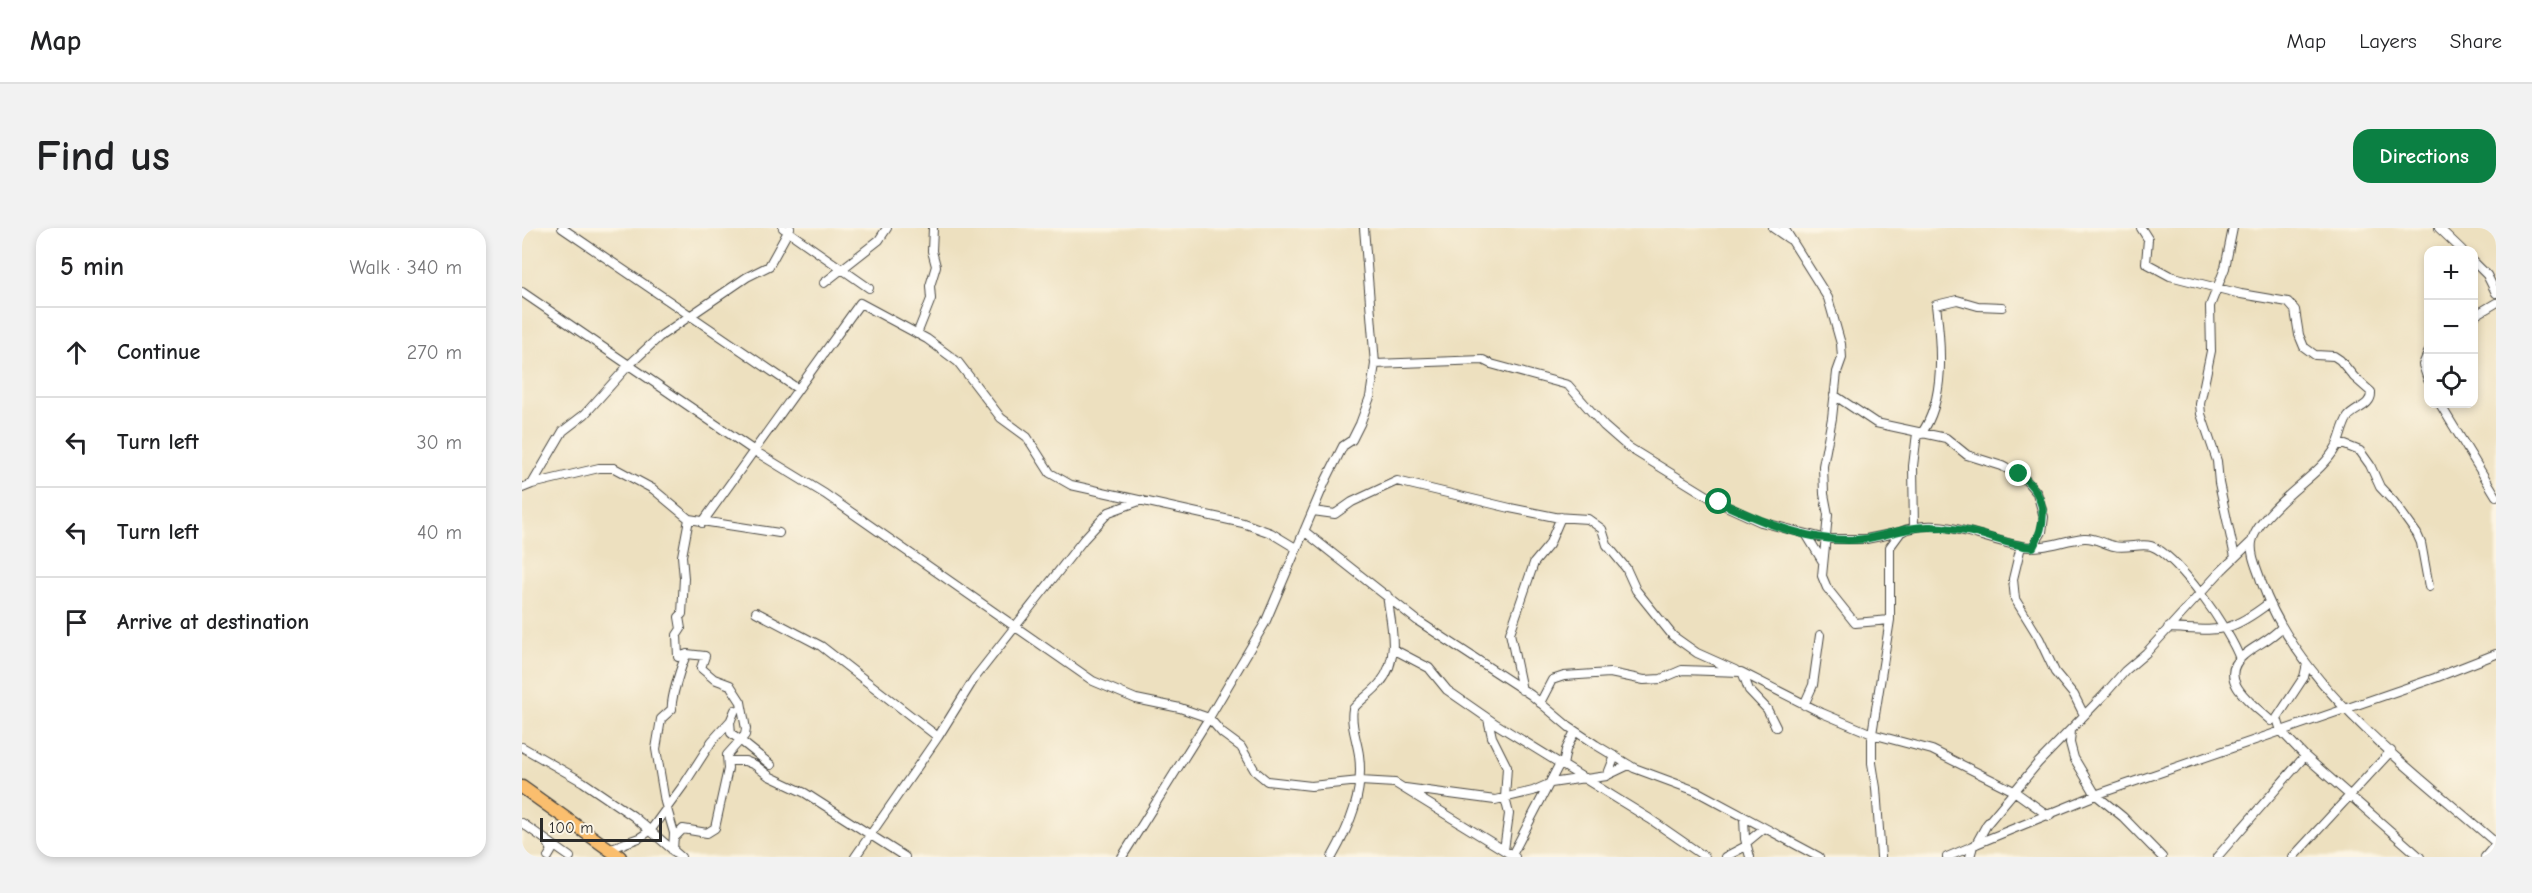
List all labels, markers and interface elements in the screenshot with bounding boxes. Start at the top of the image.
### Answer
text: Map [30,25,81,57]
text: Map [2287,29,2326,53]
text: Layers [2359,29,2417,53]
text: Share [2450,29,2502,53]
button: Directions [2353,129,2496,183]
text: Find us [36,132,170,181]
map controls [2424,246,2478,408]
button: + [2424,246,2478,300]
text: 5 min [60,252,124,282]
text: Walk · 340 m [350,256,462,279]
button: − [2424,300,2478,354]
icon: ahead [60,336,93,369]
text: Continue [117,339,200,365]
text: 270 m [407,341,462,364]
button: locate [2424,354,2478,408]
icon: left [60,426,93,459]
text: Turn left [117,429,199,455]
text: 30 m [416,431,462,454]
route end [2005,460,2031,486]
route start [1705,488,1731,514]
icon: left [60,516,93,549]
text: Turn left [117,519,199,545]
text: 40 m [417,521,462,544]
icon: arrive [60,606,93,639]
text: Arrive at destination [117,609,309,635]
scale bar [540,815,662,842]
text: 100 m [549,819,593,837]

